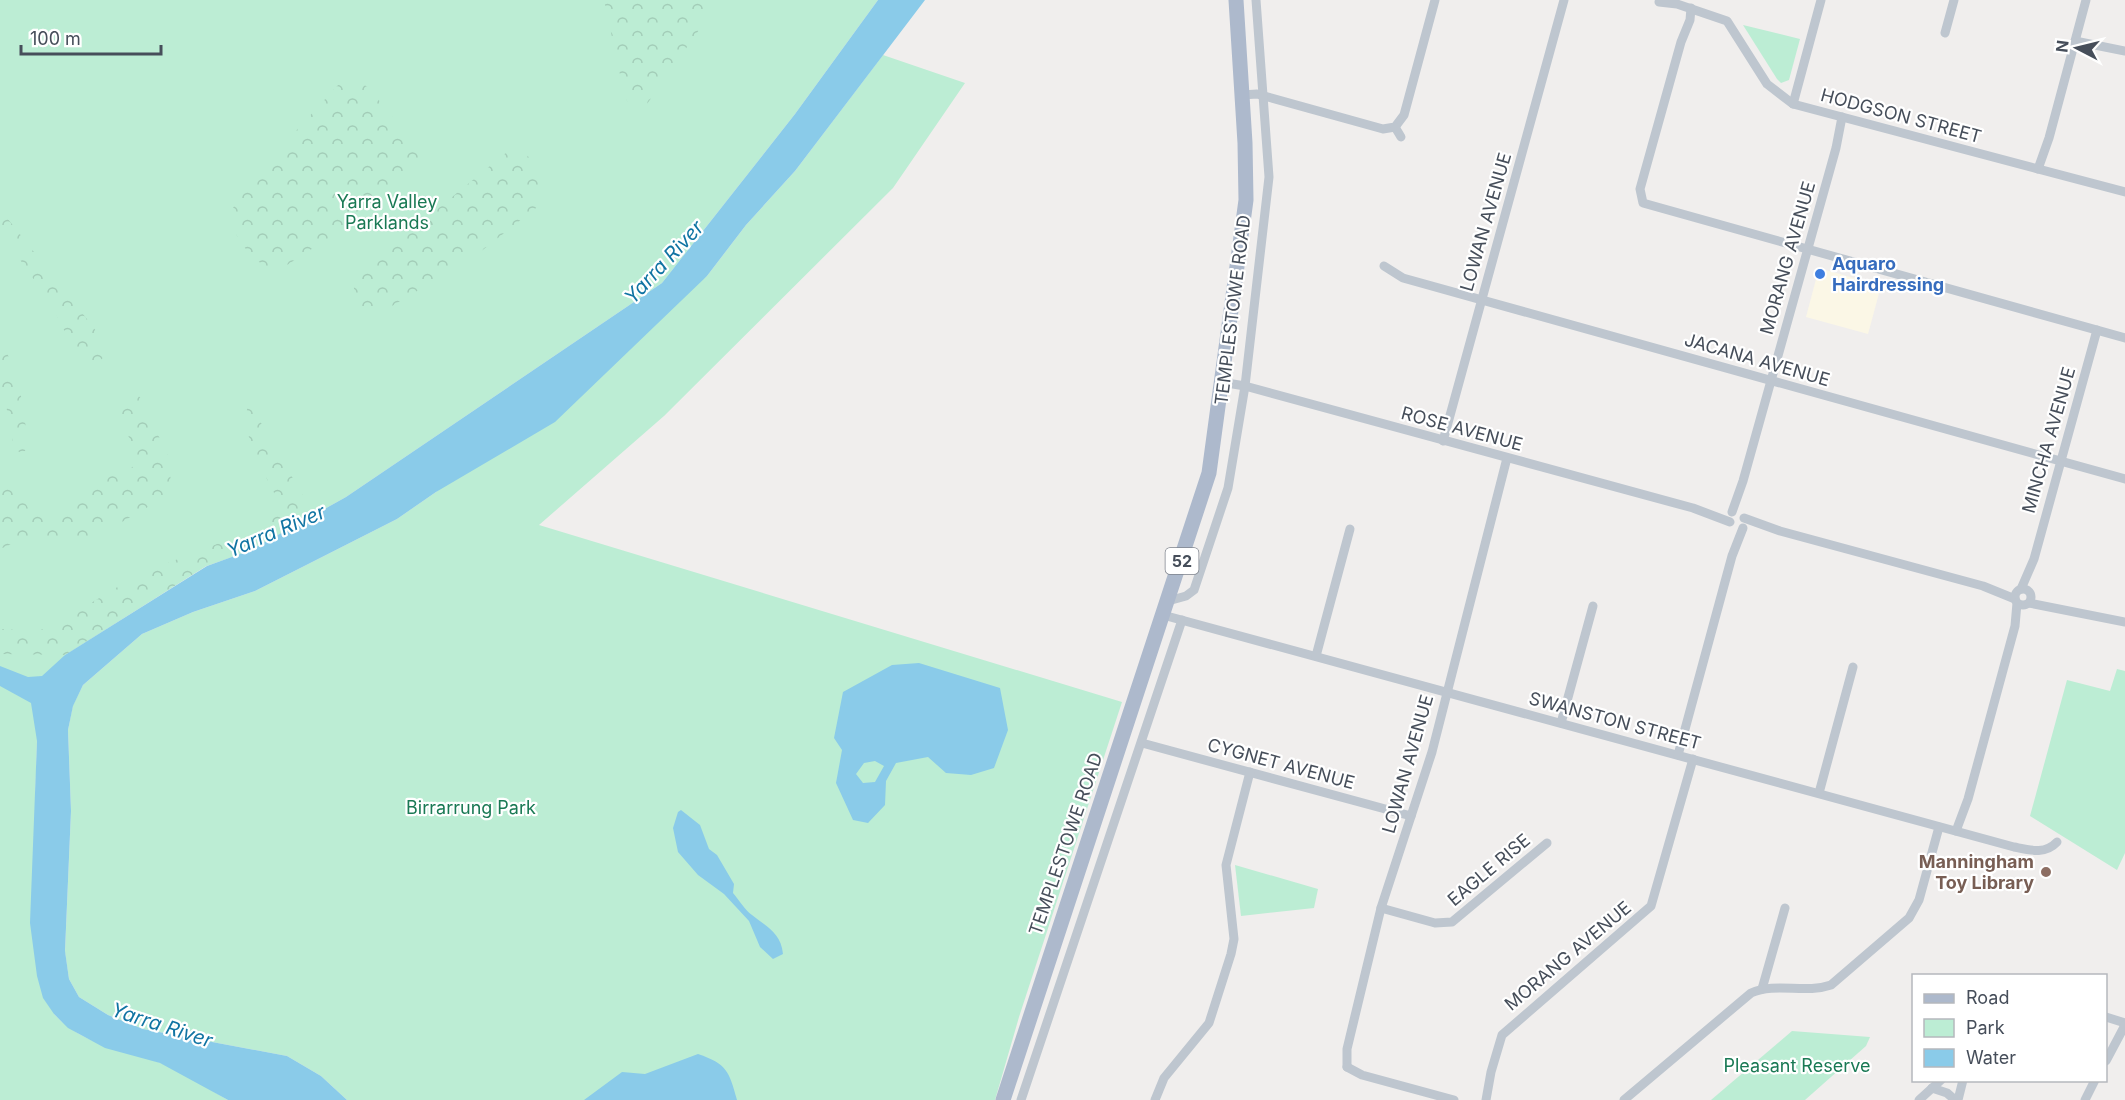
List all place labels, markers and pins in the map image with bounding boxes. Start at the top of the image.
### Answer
place label: Aquaro Hairdressing [1832,253,1944,295]
marker: Aquaro Hairdressing [1813,267,1827,281]
place label: Manningham Toy Library [1919,851,2034,893]
marker: Manningham Toy Library [2039,865,2053,879]

